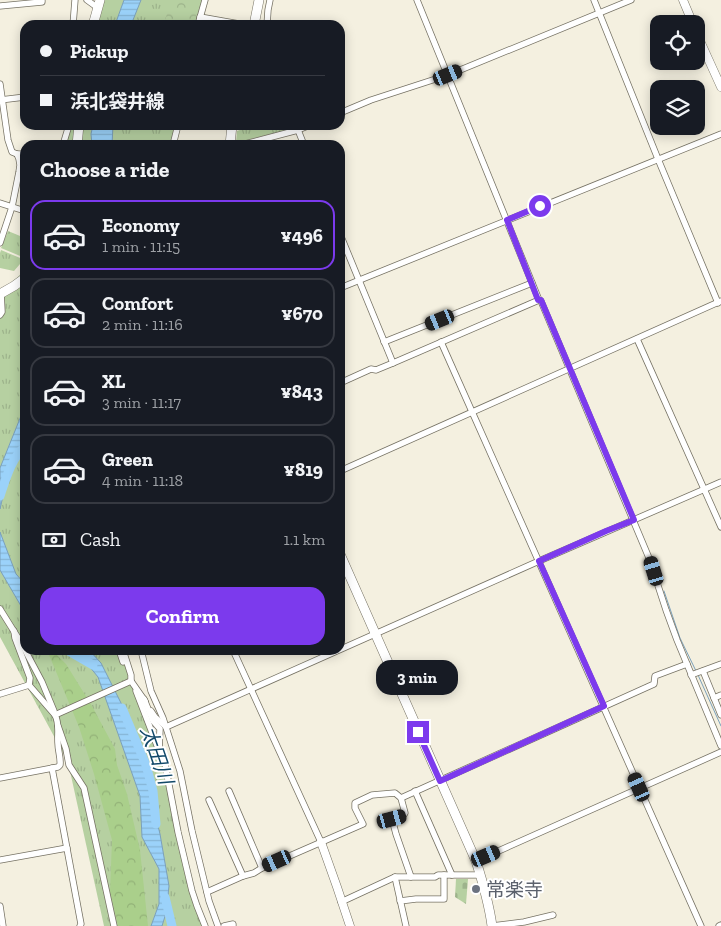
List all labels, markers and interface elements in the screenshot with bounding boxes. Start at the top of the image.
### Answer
map controls [650,15,705,135]
button: locate [650,15,705,70]
text: Pickup [70,40,128,63]
car [431,62,464,88]
button: layers [650,80,705,135]
text: 浜北袋井線 [70,90,165,113]
text: Choose a ride [40,156,170,183]
route start [529,195,551,217]
icon: car [42,213,87,258]
text: Economy [102,214,180,237]
text: ¥496 [281,224,323,247]
text: 1 min · 11:15 [102,237,180,256]
icon: car [42,291,87,336]
text: Comfort [102,292,173,315]
text: ¥670 [281,302,323,325]
car [423,307,456,333]
text: 2 min · 11:16 [102,315,183,334]
icon: car [42,369,87,414]
text: XL [102,370,125,393]
text: ¥843 [280,380,323,403]
text: 3 min · 11:17 [102,393,181,412]
icon: car [42,447,87,492]
text: Green [102,448,153,471]
text: ¥819 [284,458,323,481]
text: 4 min · 11:18 [102,471,183,490]
icon: cash [40,526,68,554]
text: Cash [80,528,120,551]
text: 1.1 km [284,530,325,549]
car [642,554,665,588]
button: Confirm [40,587,325,645]
callout: 3 min [377,660,459,694]
text: 3 min [397,668,437,687]
route end [407,721,429,743]
water label: 太田川 [136,723,179,789]
car [626,770,651,804]
car [375,808,408,830]
car [469,843,502,869]
car [260,848,293,874]
place label: 常楽寺 [486,878,543,901]
marker: 常楽寺 [470,883,482,895]

